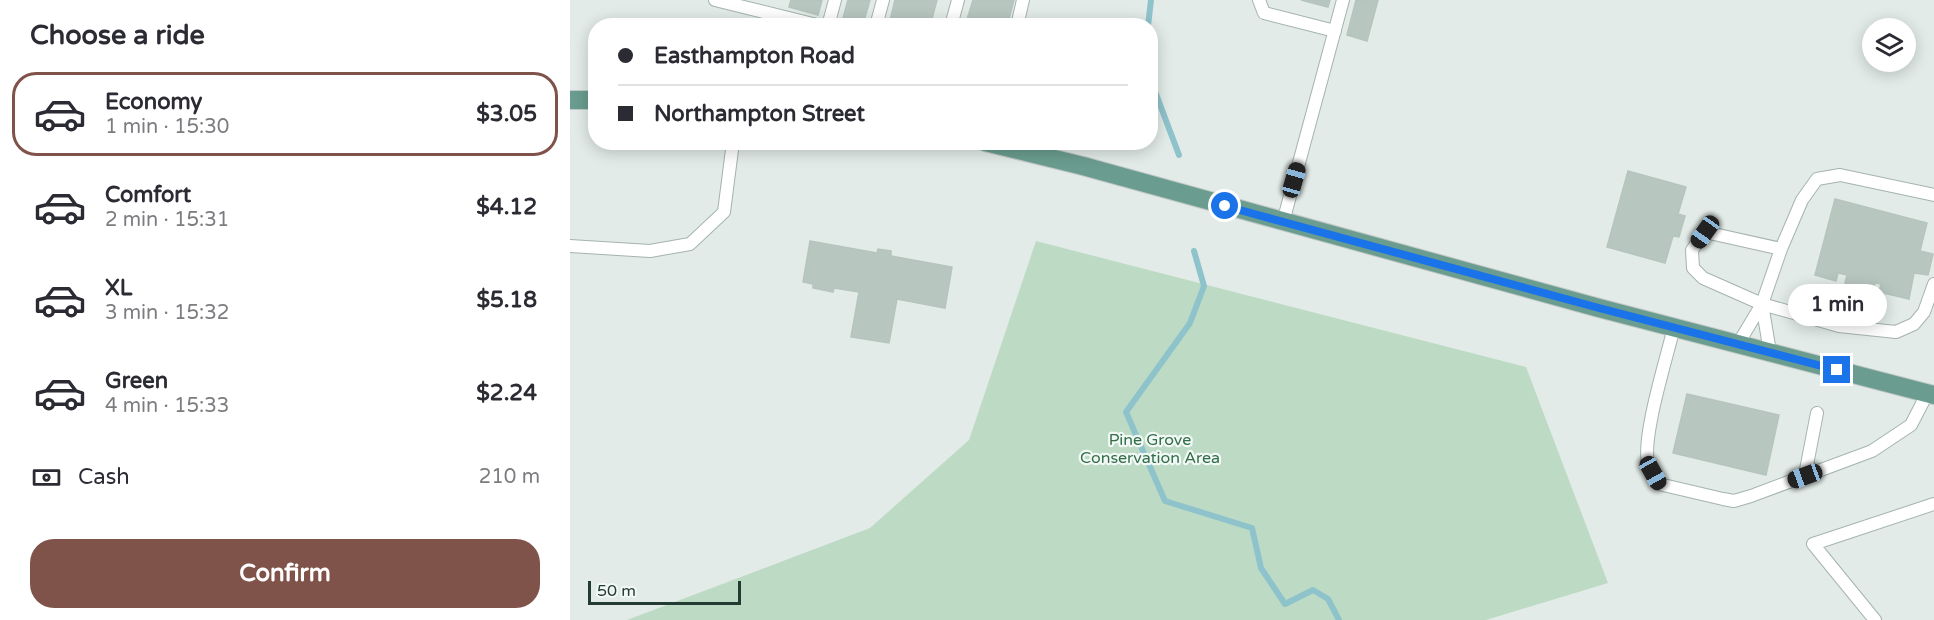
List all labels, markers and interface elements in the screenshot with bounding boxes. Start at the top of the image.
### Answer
map controls [1862,18,1916,72]
button: layers [1862,18,1916,72]
text: Choose a ride [30,19,205,52]
text: Easthampton Road [654,43,855,69]
icon: car [33,87,87,141]
text: Economy [105,89,202,115]
text: $3.05 [476,101,537,127]
text: Northampton Street [654,101,865,127]
text: 1 min · 15:30 [105,115,229,139]
car [1280,160,1308,200]
icon: car [33,180,87,234]
text: Comfort [105,182,191,208]
route start [1211,192,1238,219]
text: $4.12 [476,194,537,220]
text: 2 min · 15:31 [105,208,229,232]
car [1687,212,1723,252]
icon: car [33,273,87,327]
text: XL [105,275,132,301]
callout: 1 min [1788,283,1886,325]
text: $5.18 [476,287,537,313]
text: 1 min [1811,293,1864,317]
text: 3 min · 15:32 [105,301,229,325]
route end [1823,356,1850,383]
icon: car [33,366,87,420]
text: Green [105,368,168,394]
text: $2.24 [476,380,537,406]
text: 4 min · 15:33 [105,394,229,418]
park label: Pine Grove Conservation Area [1080,430,1220,468]
car [1636,453,1670,493]
icon: cash [30,461,63,494]
car [1785,461,1825,491]
text: Cash [78,464,130,490]
text: 210 m [479,465,540,489]
button: Confirm [30,539,540,608]
scale bar [588,578,741,606]
text: 50 m [597,581,636,601]

